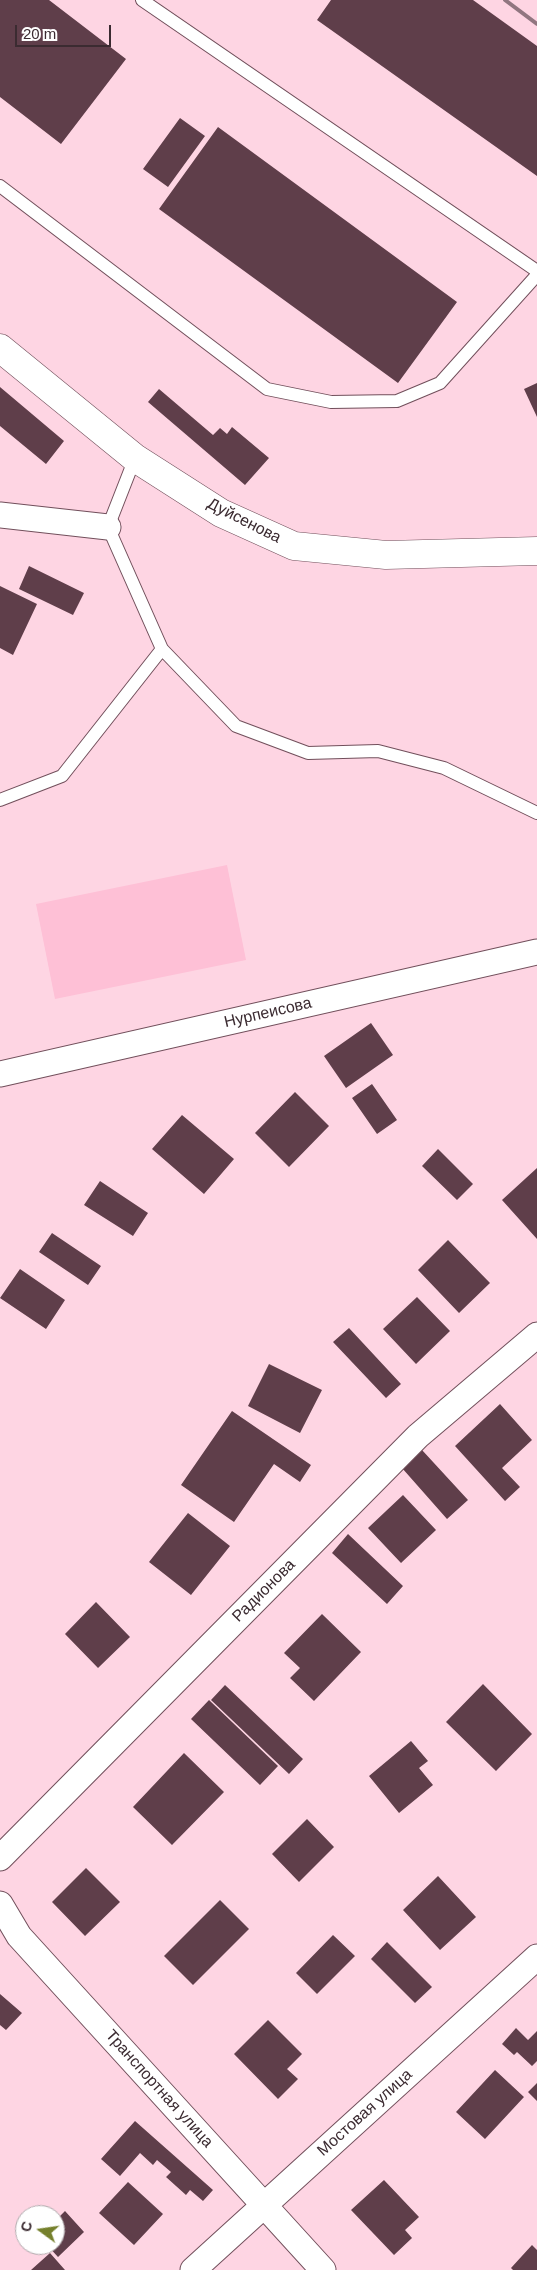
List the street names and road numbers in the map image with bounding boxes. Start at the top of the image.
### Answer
street label: Дуйсенова [204,494,284,548]
street label: Нурпеисова [222,994,314,1032]
street label: Радионова [229,1556,299,1626]
street label: Транспортная улица [101,2026,217,2152]
street label: Мостовая улица [314,2065,416,2161]

